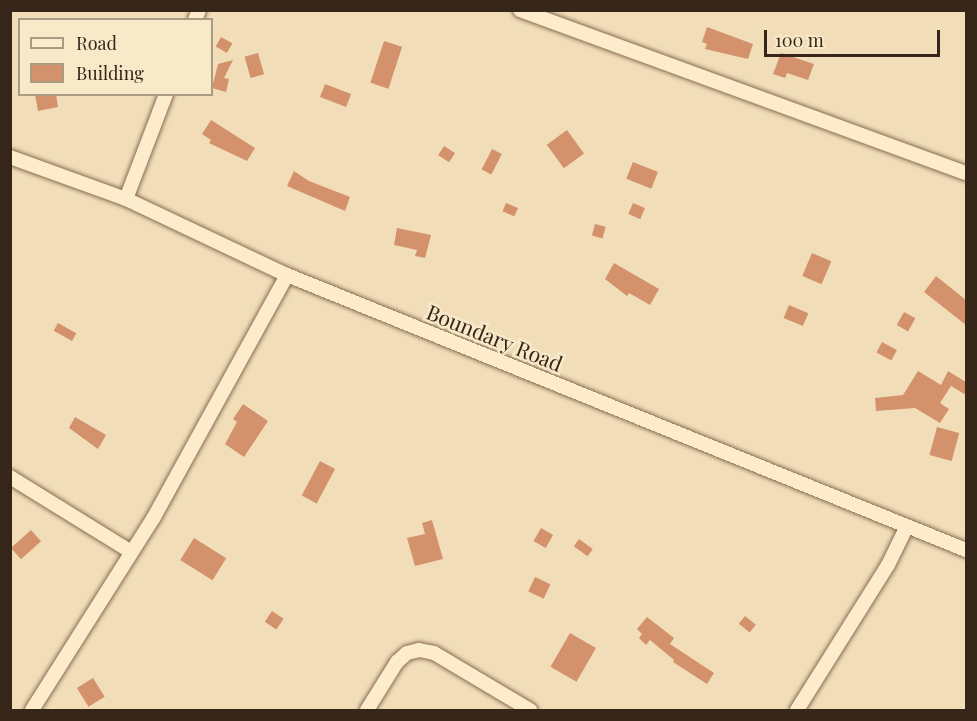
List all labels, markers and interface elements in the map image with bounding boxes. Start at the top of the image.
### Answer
legend [18,18,213,96]
scale bar [767,18,942,56]
text: 100 m [775,28,824,52]
text: Road [76,31,117,55]
text: Building [76,61,144,85]
street label: Boundary Road [423,298,567,376]

